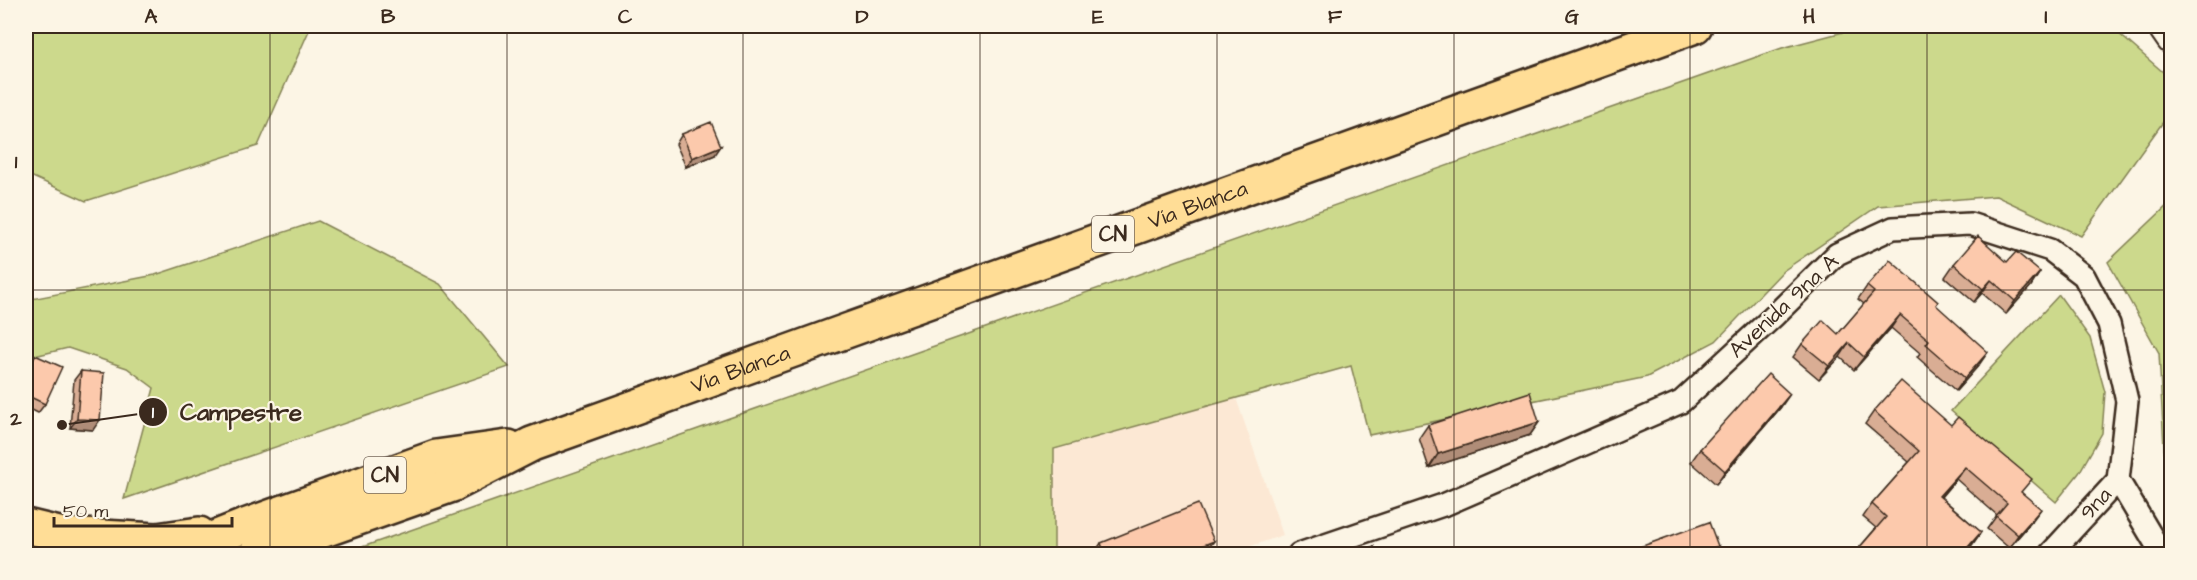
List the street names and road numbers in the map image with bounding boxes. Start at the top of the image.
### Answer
street label: Vía Blanca [1144,173,1252,237]
road number: CN [1092,216,1134,252]
street label: Avenida 9na A [1722,247,1846,365]
street label: Vía Blanca [686,337,794,401]
road number: CN [364,457,406,493]
street label: 9na [2073,481,2119,527]

